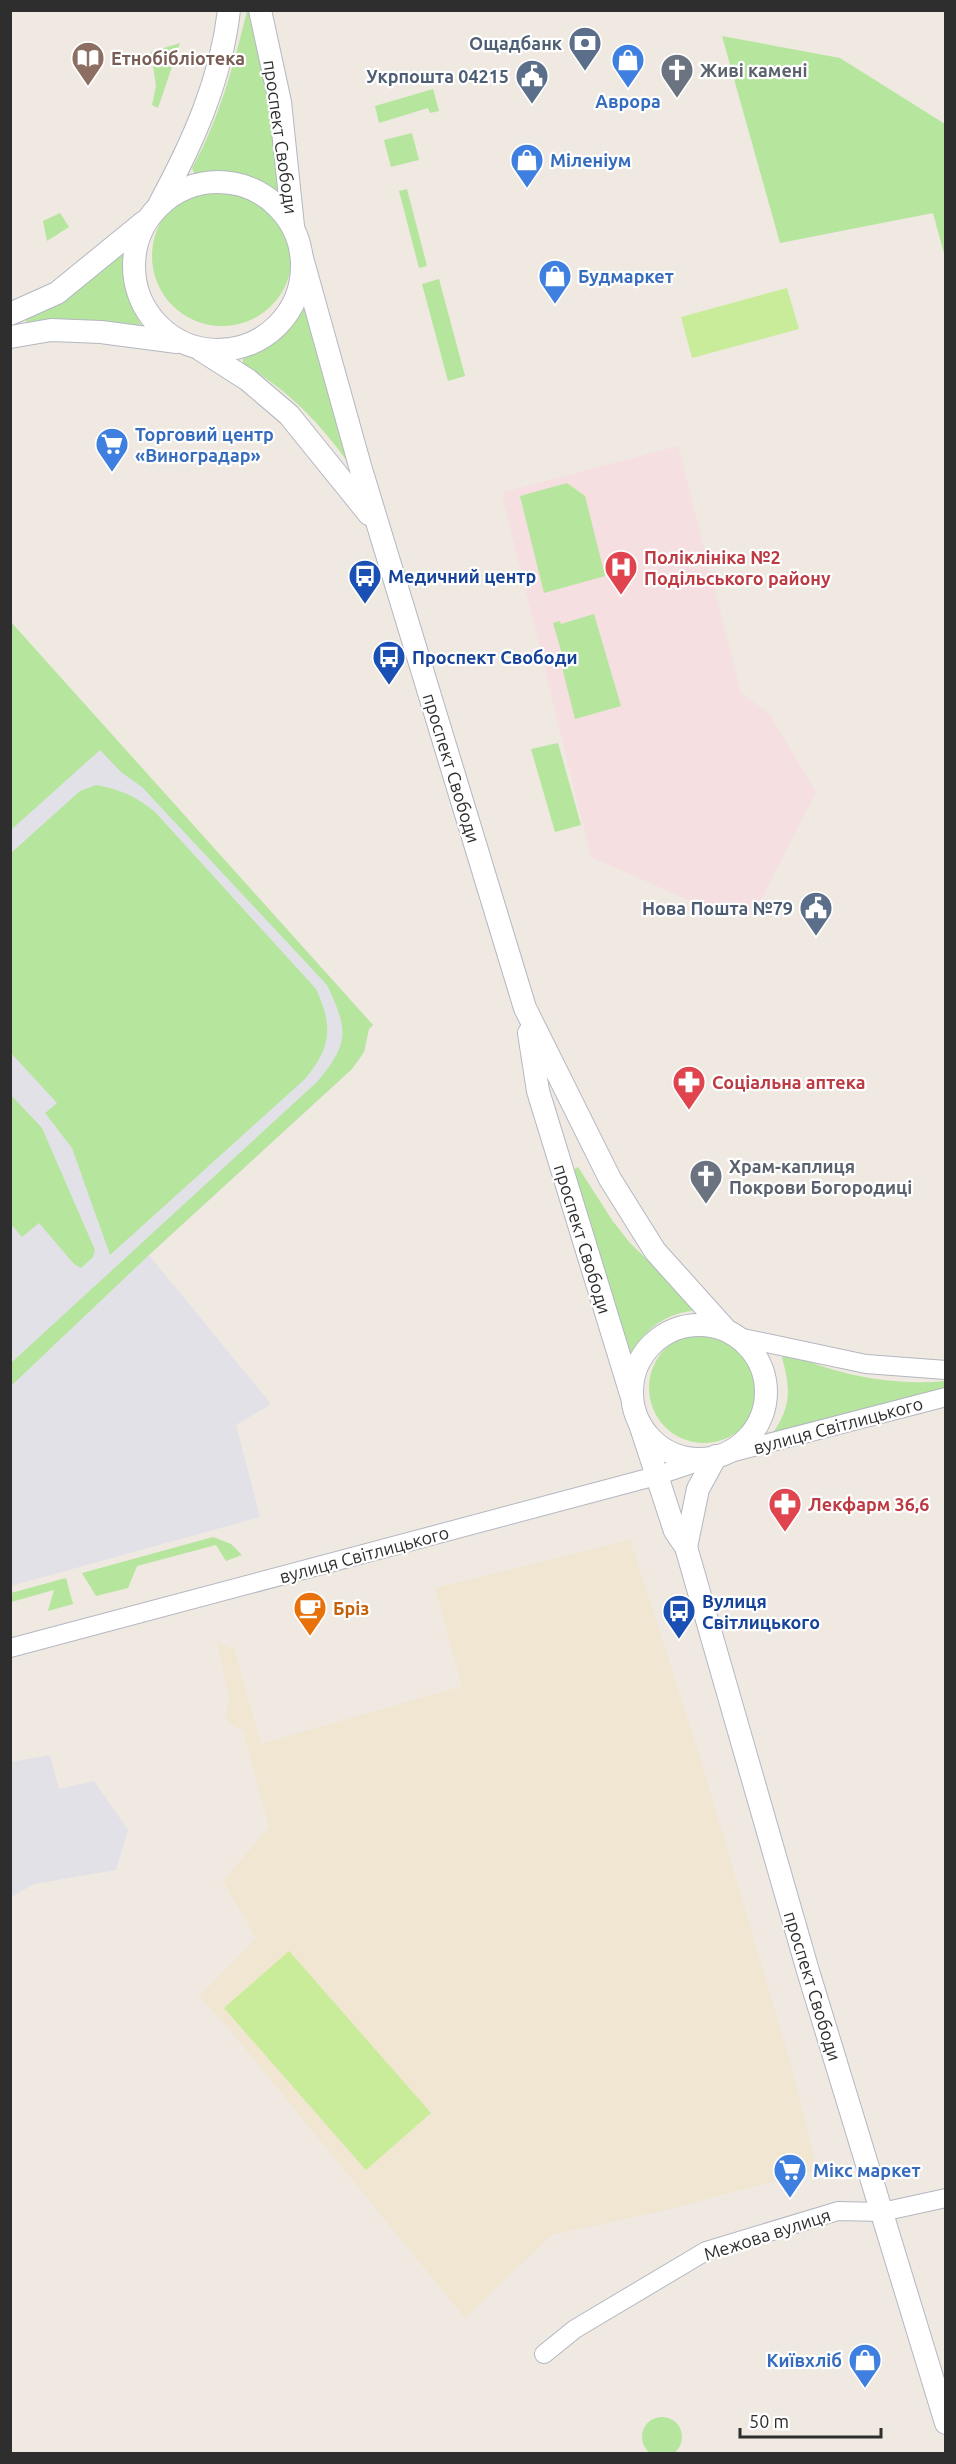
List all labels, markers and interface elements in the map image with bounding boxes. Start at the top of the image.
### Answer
bank icon: Ощадбанк [567,25,603,72]
place label: Ощадбанк [469,33,563,53]
library icon: Етнобібліотека [70,40,106,87]
shop icon: Аврора [610,42,646,89]
place label: Етнобібліотека [111,48,245,68]
church icon: Живі камені [659,52,695,99]
public building icon: Укрпошта 04215 [514,58,550,105]
street label: проспект Свободи [260,59,302,215]
place label: Живі камені [700,60,807,80]
place label: Укрпошта 04215 [366,66,509,86]
place label: Аврора [595,91,661,111]
shop icon: Міленіум [509,142,545,189]
place label: Міленіум [550,150,631,170]
shop icon: Будмаркет [537,258,573,305]
place label: Будмаркет [578,266,674,286]
place label: Торговий центр «Виноградар» [135,424,274,465]
supermarket icon: Торговий центр «Виноградар» [94,426,130,473]
place label: Поліклініка №2 Подільського району [644,547,831,588]
hospital icon: Поліклініка №2 Подільського району [603,549,639,596]
bus stop icon: Медичний центр [347,558,383,605]
place label: Медичний центр [388,566,536,586]
bus stop icon: Проспект Свободи [371,639,407,686]
place label: Проспект Свободи [412,647,578,667]
street label: проспект Свободи [420,691,484,845]
public building icon: Нова Пошта №79 [798,890,834,937]
place label: Нова Пошта №79 [642,898,793,918]
pharmacy icon: Соціальна аптека [671,1064,707,1111]
place label: Соціальна аптека [712,1072,866,1092]
place label: Храм-каплиця Покрови Богородиці [729,1156,912,1197]
church icon: Храм-каплиця Покрови Богородиці [688,1158,724,1205]
street label: проспект Свободи [551,1162,615,1316]
street label: вулиця Світлицького [751,1393,925,1457]
pharmacy icon: Лекфарм 36,6 [767,1486,803,1533]
place label: Лекфарм 36,6 [808,1494,929,1514]
street label: вулиця Світлицького [277,1522,451,1586]
cafe icon: Бріз [292,1590,328,1637]
place label: Вулиця Світлицького [702,1591,820,1632]
bus stop icon: Вулиця Світлицького [661,1593,697,1640]
place label: Бріз [333,1598,369,1618]
street label: проспект Свободи [781,1909,845,2063]
supermarket icon: Мікс маркет [772,2152,808,2199]
place label: Мікс маркет [813,2160,921,2180]
street label: Межова вулиця [701,2204,833,2264]
shop icon: Київхліб [847,2342,883,2389]
place label: Київхліб [767,2350,842,2370]
scale bar [740,2401,881,2439]
text: 50 m [749,2411,789,2431]

